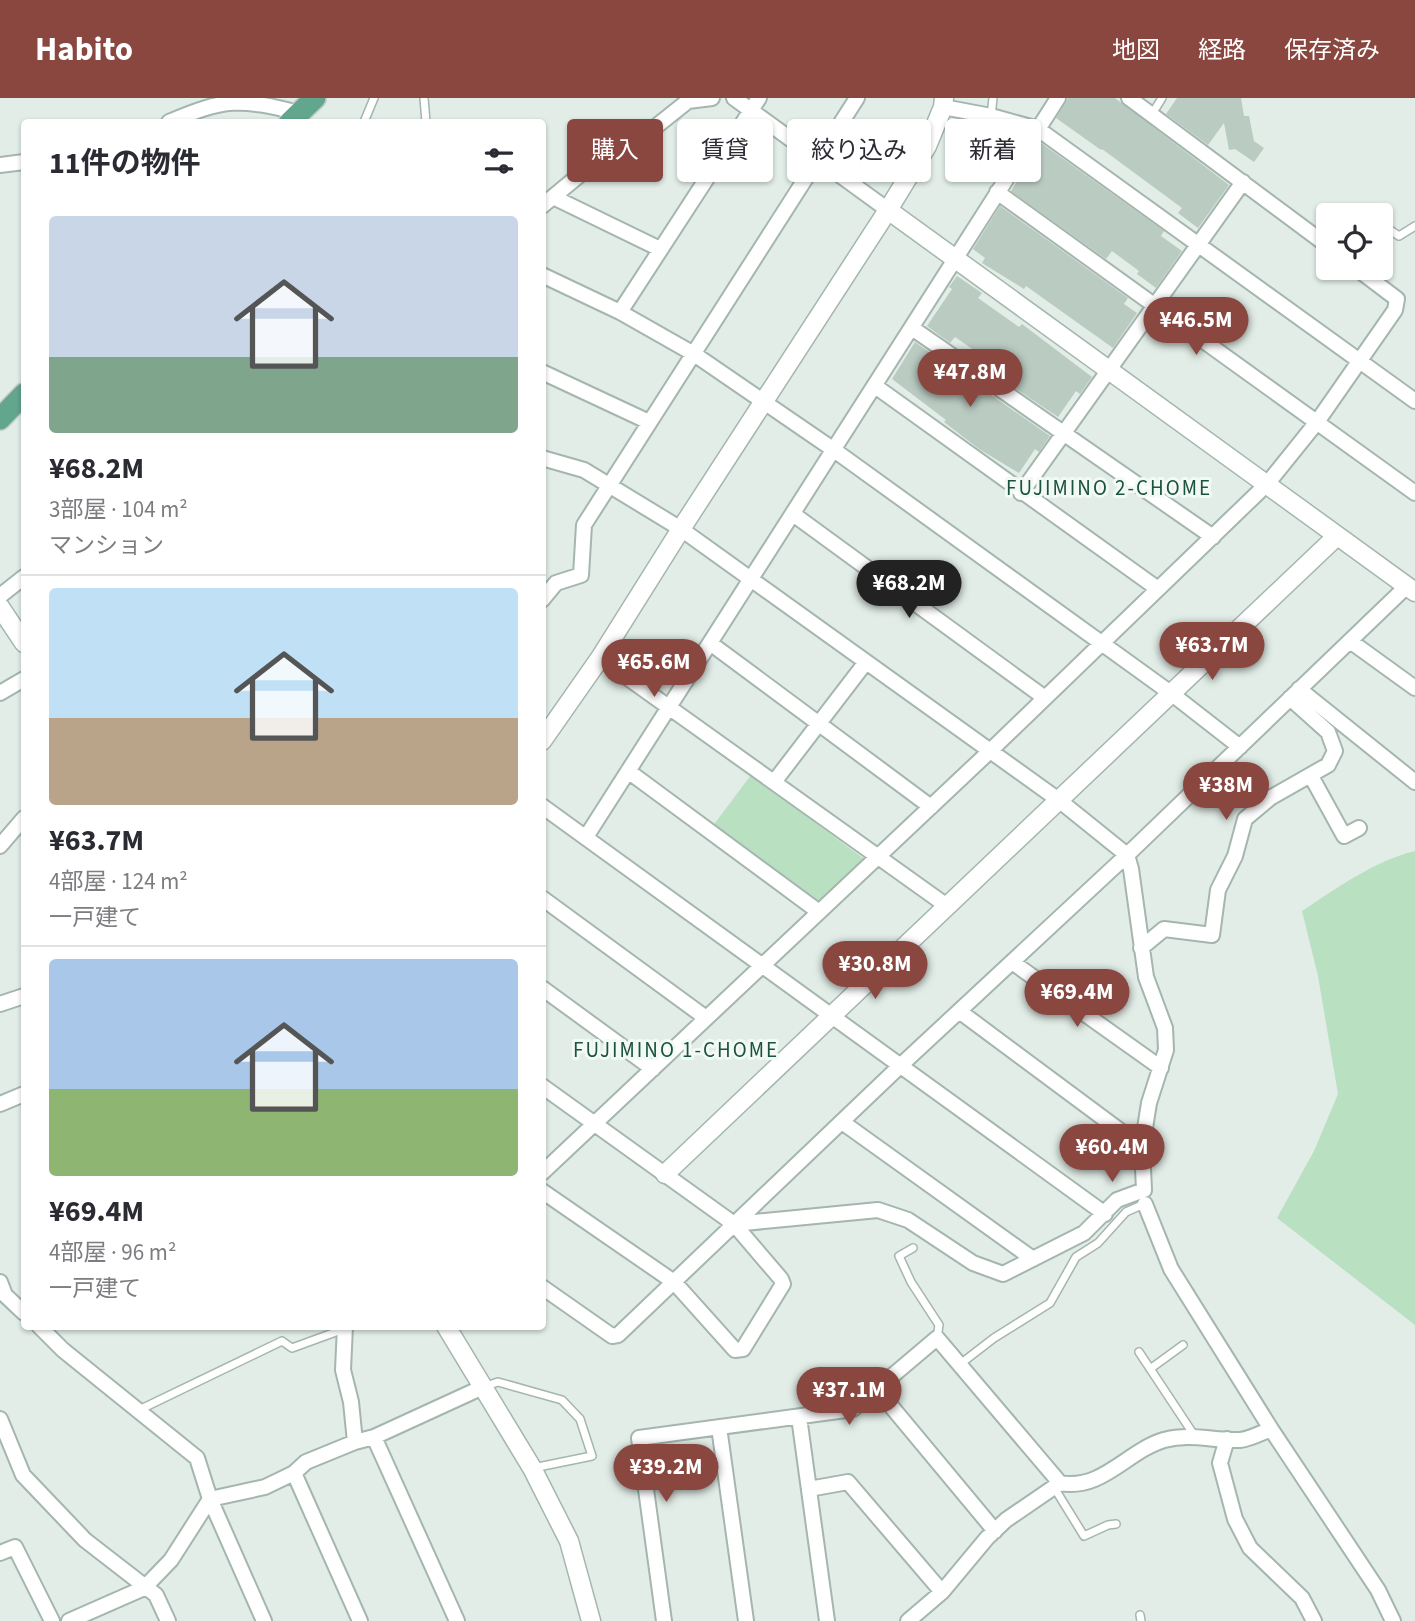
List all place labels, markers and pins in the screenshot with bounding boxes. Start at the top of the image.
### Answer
pin: ¥46.5M [1139,298,1253,357]
pin: ¥47.8M [913,350,1027,409]
pin: ¥68.2M [852,560,966,620]
pin: ¥63.7M [1155,622,1269,682]
pin: ¥65.6M [597,640,711,699]
pin: ¥38M [1185,762,1267,822]
pin: ¥30.8M [818,942,932,1001]
pin: ¥69.4M [1020,970,1134,1029]
pin: ¥60.4M [1055,1124,1169,1184]
pin: ¥37.1M [792,1368,906,1427]
pin: ¥39.2M [609,1444,723,1504]

